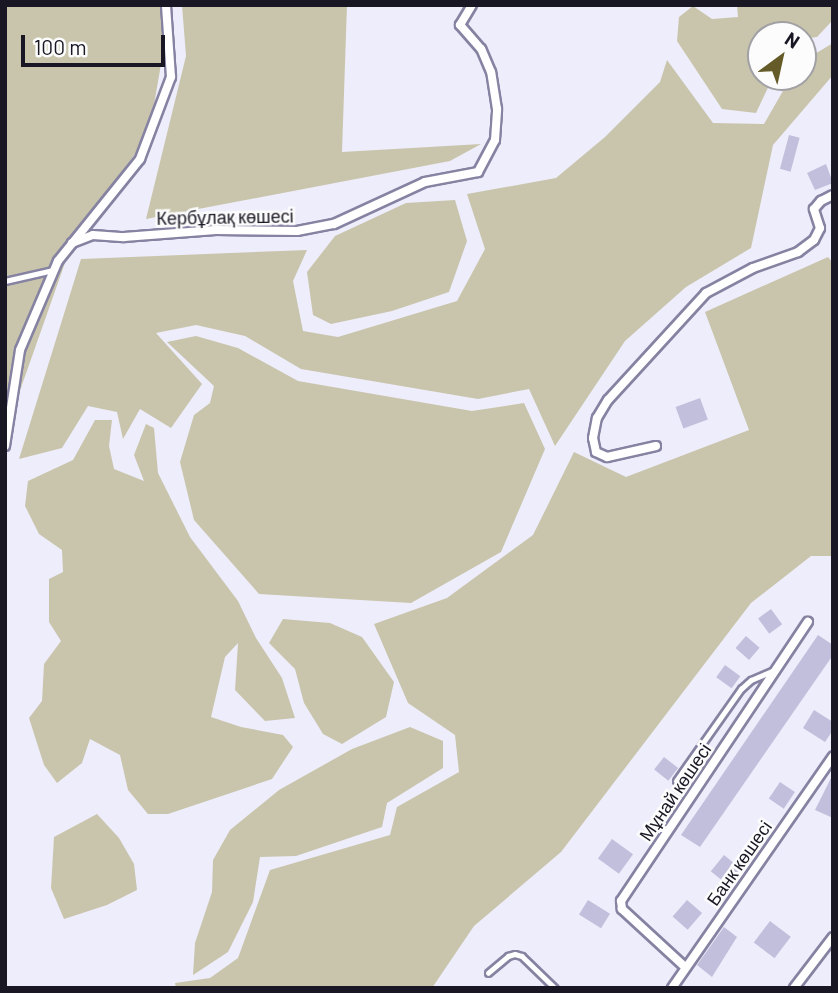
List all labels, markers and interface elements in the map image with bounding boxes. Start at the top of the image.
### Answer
scale bar [24,21,168,65]
north arrow [747,21,817,91]
text: N [781,27,804,53]
text: 100 m [34,34,87,59]
street label: Кербұлақ көшесі [156,205,294,229]
street label: Мұнай көшесі [634,739,716,845]
street label: Банк көшесі [702,816,776,910]

